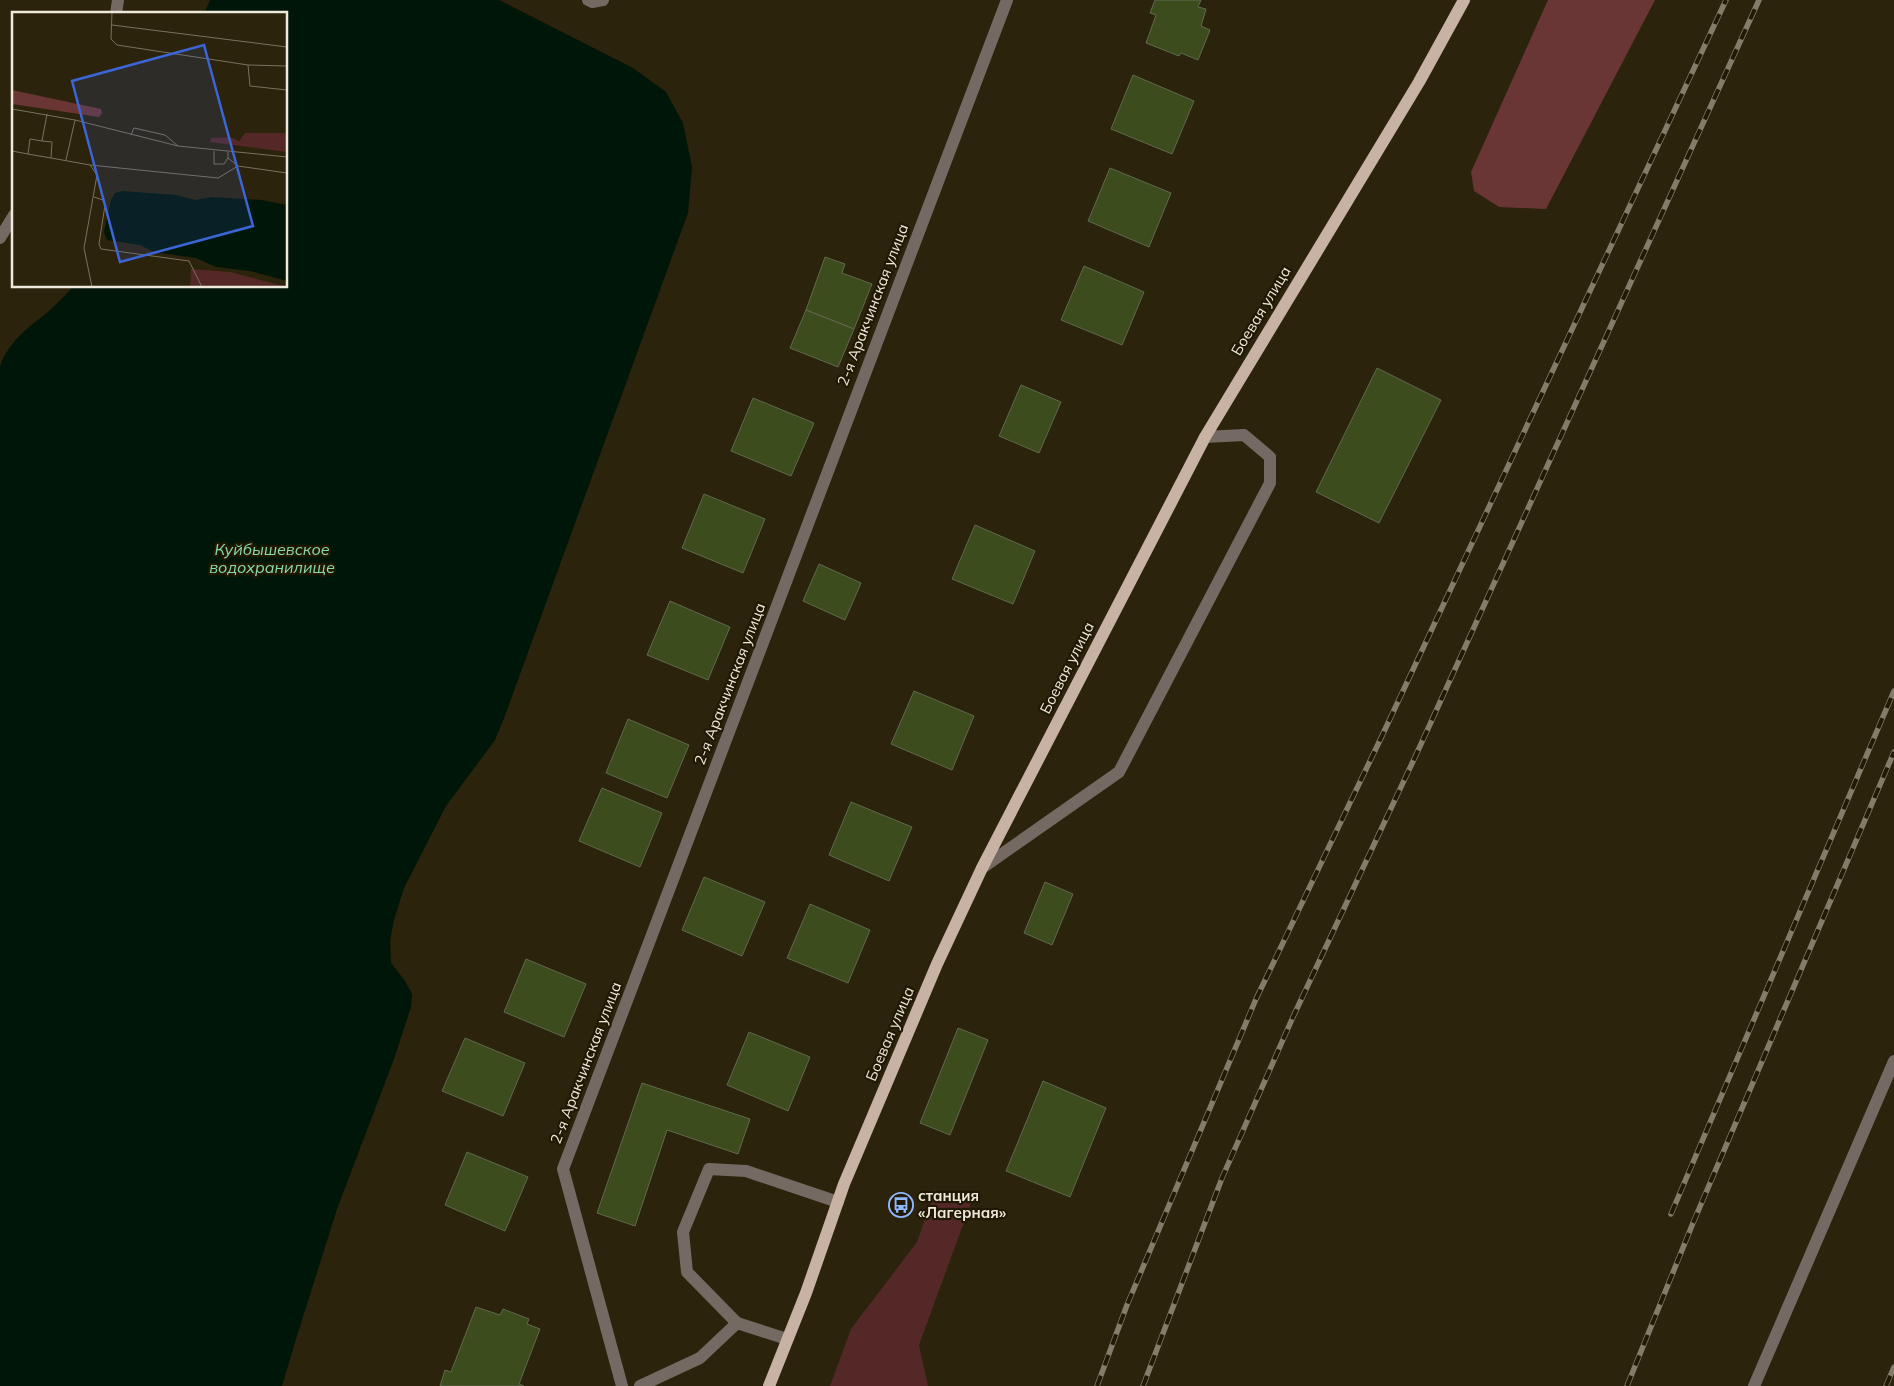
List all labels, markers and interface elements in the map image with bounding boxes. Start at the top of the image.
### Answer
inset map [12,12,288,288]
street label: 2-я Аракчинская улица [833,221,912,388]
street label: Боевая улица [1227,263,1295,359]
water label: Куйбышевское водохранилище [209,539,335,577]
street label: 2-я Аракчинская улица [690,600,769,767]
street label: Боевая улица [1035,619,1098,717]
street label: 2-я Аракчинская улица [546,979,625,1146]
street label: Боевая улица [861,984,918,1084]
place label: станция «Лагерная» [918,1186,1007,1222]
bus stop icon: станция «Лагерная» [888,1192,914,1218]

